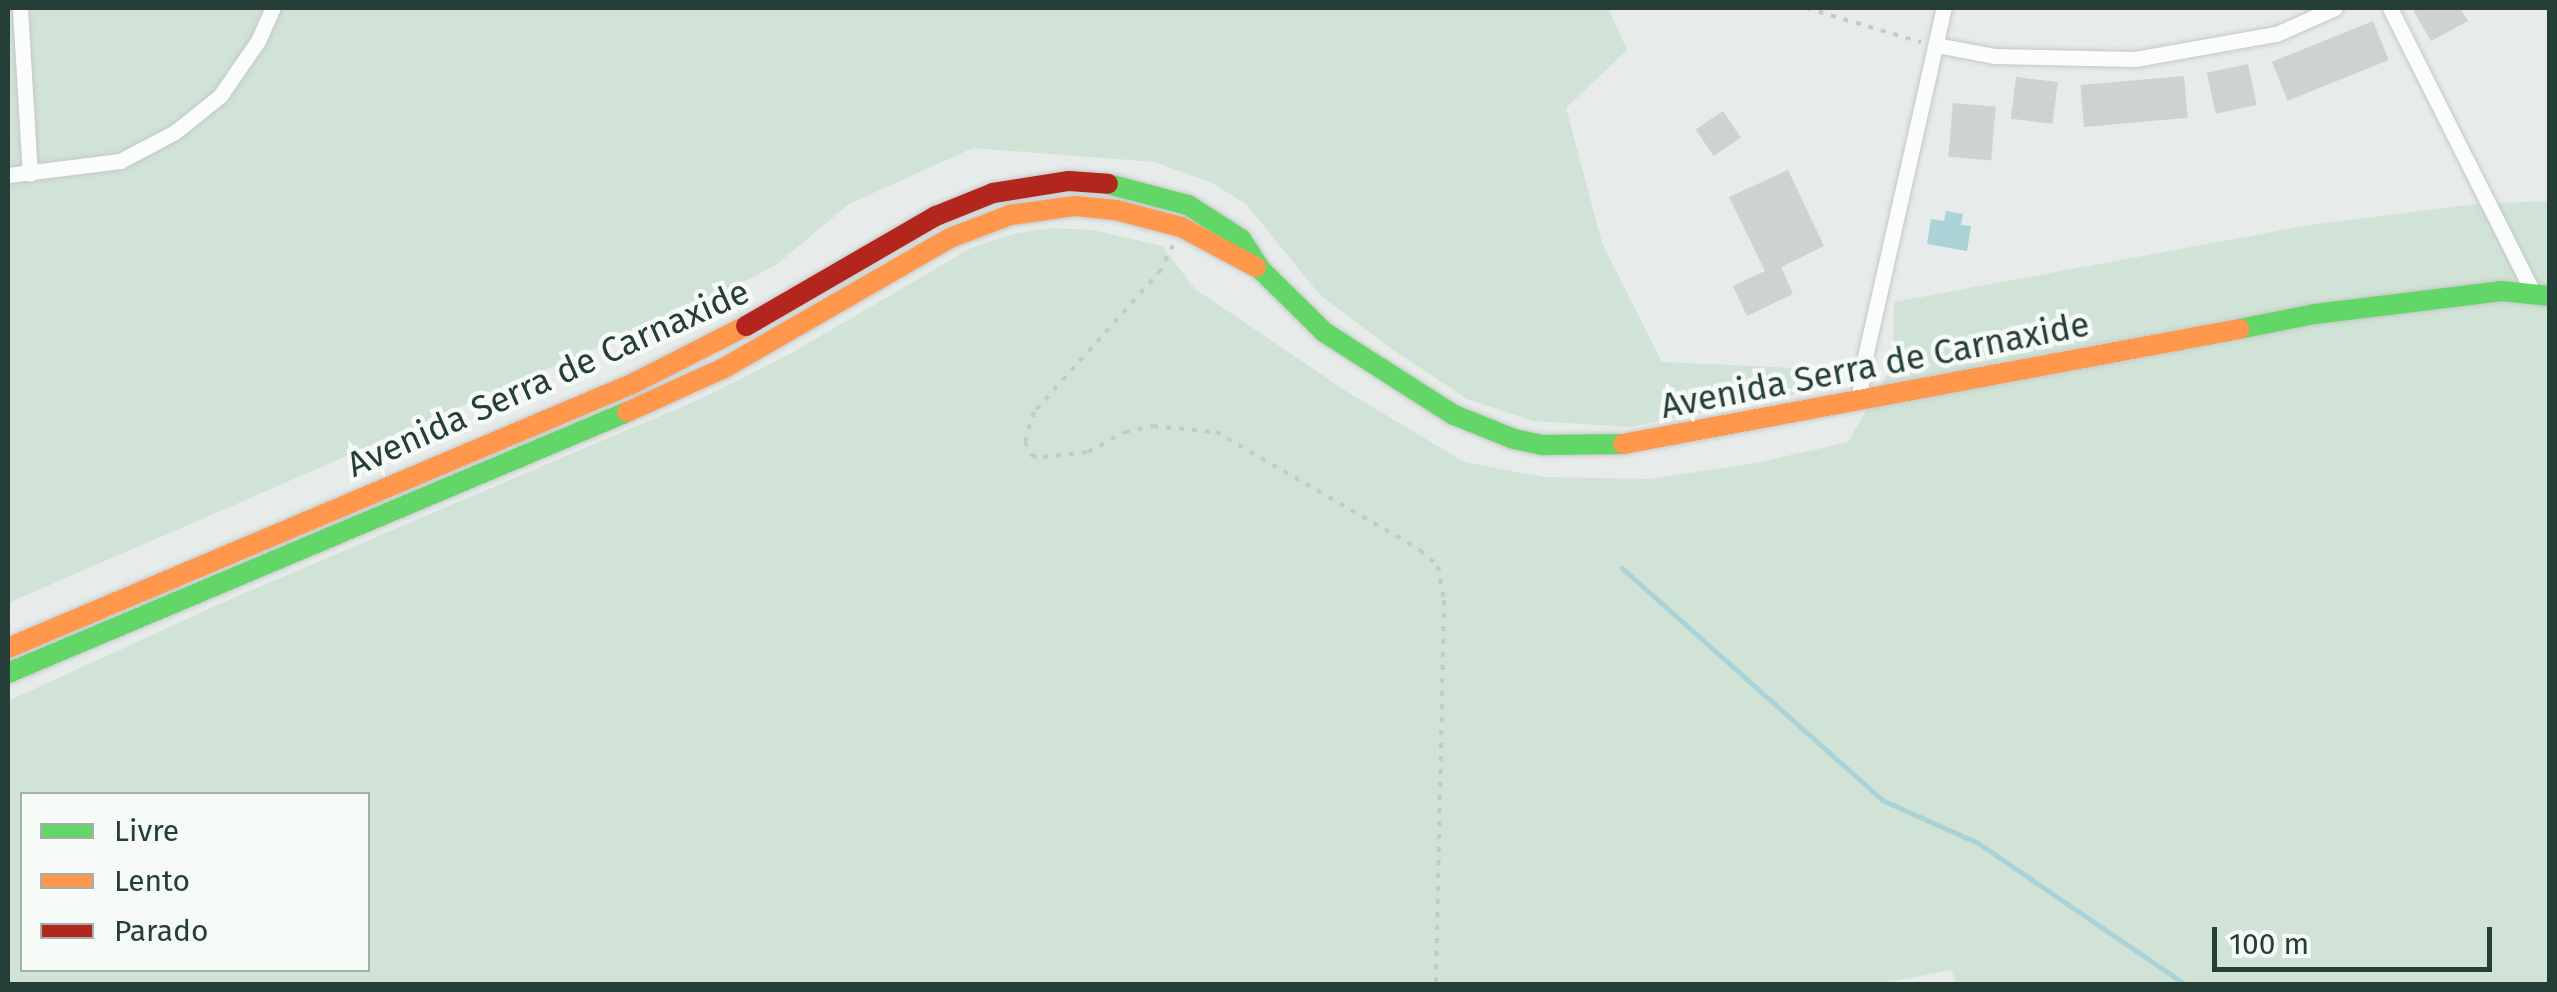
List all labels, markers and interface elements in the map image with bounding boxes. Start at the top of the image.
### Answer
street label: Avenida Serra de Carnaxide [340,270,756,486]
street label: Avenida Serra de Carnaxide [1657,303,2093,427]
legend [20,792,370,972]
text: Livre [114,813,179,849]
text: Lento [114,863,190,899]
scale bar [2217,907,2497,969]
text: Parado [114,913,208,949]
text: 100 m [2229,926,2309,962]

